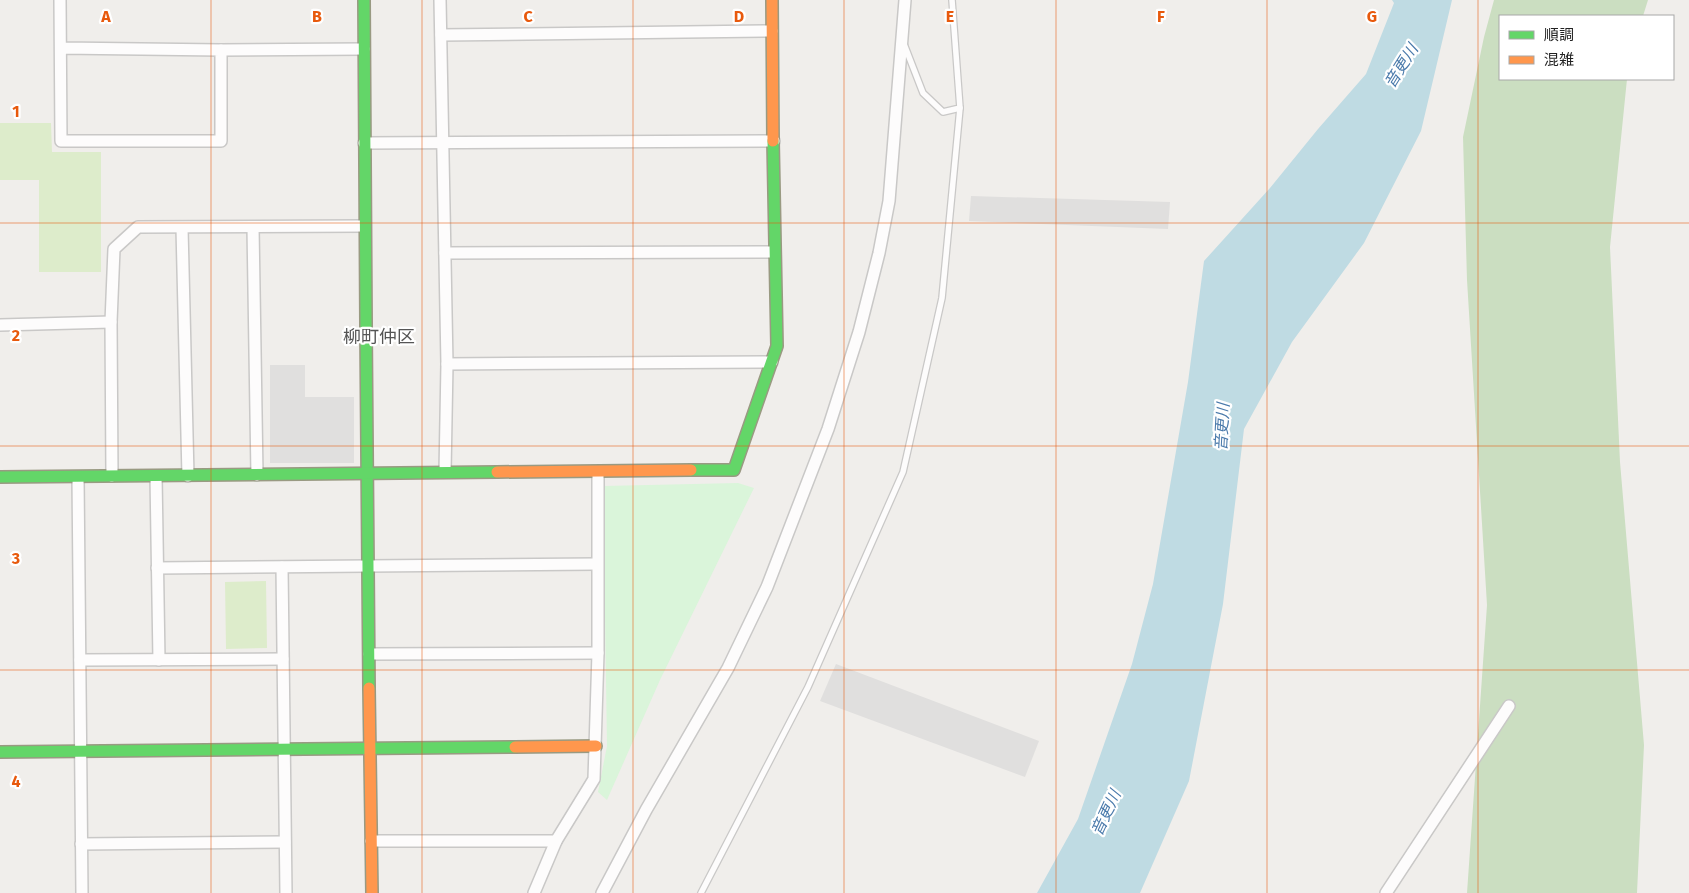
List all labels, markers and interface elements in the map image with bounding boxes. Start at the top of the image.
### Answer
text: A [100,7,111,26]
text: B [312,7,322,26]
text: C [523,7,533,26]
text: D [734,7,744,26]
text: E [946,7,954,26]
text: F [1157,7,1165,26]
text: G [1367,7,1377,26]
legend [1499,15,1674,80]
text: 順調 [1544,26,1574,44]
water label: 音更川 [1380,39,1423,91]
text: 混雑 [1544,51,1574,69]
text: 1 [12,102,20,121]
text: 2 [12,326,20,345]
district label: 柳町仲区 [343,326,415,348]
water label: 音更川 [1211,401,1233,451]
text: 3 [11,549,20,568]
text: 4 [11,772,21,791]
water label: 音更川 [1087,785,1126,839]

